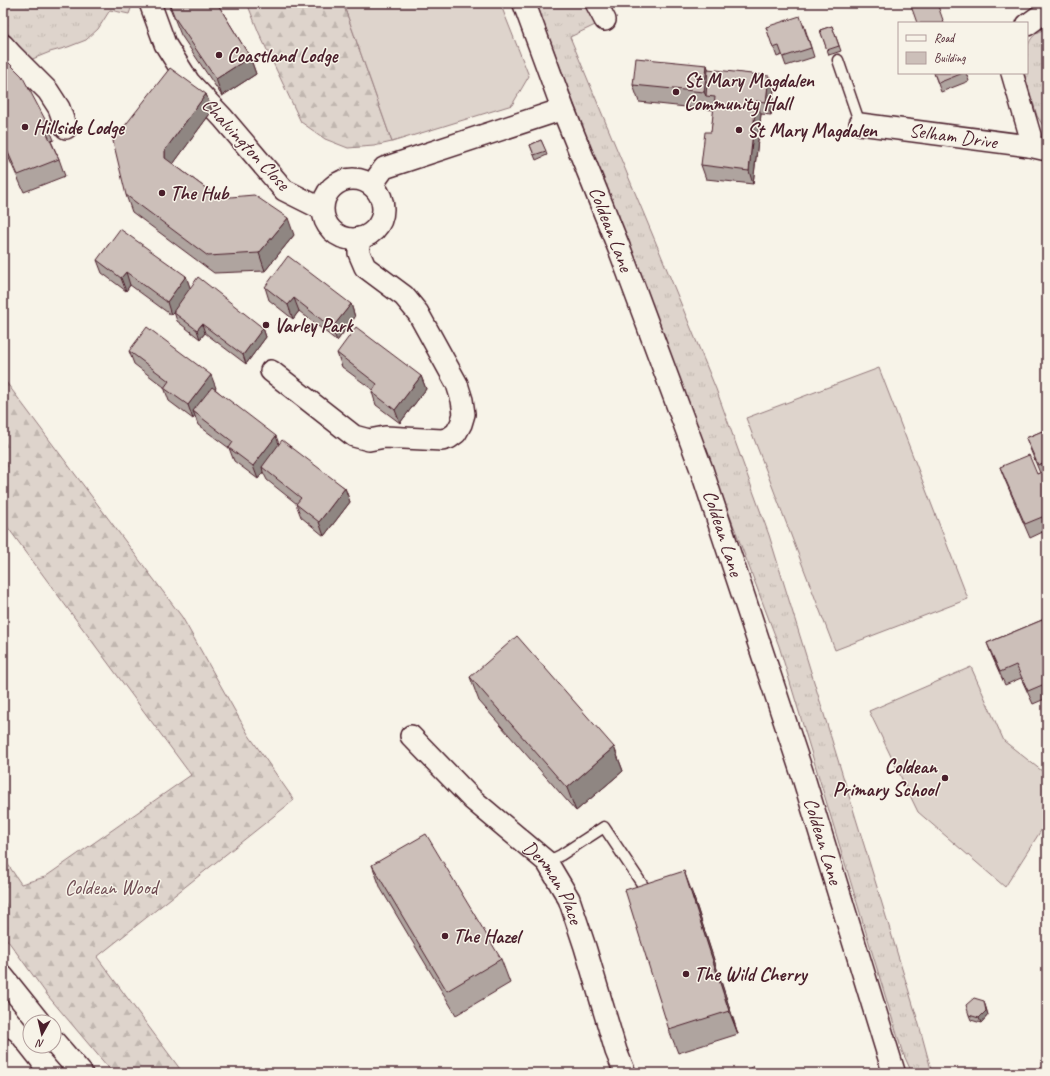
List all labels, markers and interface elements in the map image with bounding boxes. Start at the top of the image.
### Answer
legend [898,22,1028,74]
text: Road [934,30,956,46]
place label: Coastland Lodge [227,43,339,68]
marker: Coastland Lodge [214,50,224,60]
text: Building [934,50,966,66]
place label: St Mary Magdalen Community Hall [684,68,815,117]
marker: St Mary Magdalen Community Hall [671,87,681,97]
street label: Chalvington Close [197,92,296,197]
place label: Hillside Lodge [33,115,125,140]
street label: Selham Drive [908,117,1000,155]
place label: St Mary Magdalen [747,118,878,143]
marker: Hillside Lodge [20,122,30,132]
marker: St Mary Magdalen [734,125,744,135]
place label: The Hub [170,181,229,206]
street label: Coldean Lane [583,183,639,276]
marker: The Hub [157,188,167,198]
place label: Varley Park [274,313,354,338]
marker: Varley Park [261,320,271,330]
street label: Coldean Lane [697,487,749,581]
place label: Coldean Primary School [833,754,941,802]
marker: Coldean Primary School [940,773,950,783]
street label: Coldean Lane [798,795,848,889]
street label: Denman Place [518,835,589,928]
park label: Coldean Wood [65,875,160,900]
place label: The Hazel [453,924,523,949]
marker: The Hazel [440,931,450,941]
place label: The Wild Cherry [694,962,809,987]
marker: The Wild Cherry [681,969,691,979]
north arrow [22,1014,62,1054]
text: N [34,1036,45,1051]

